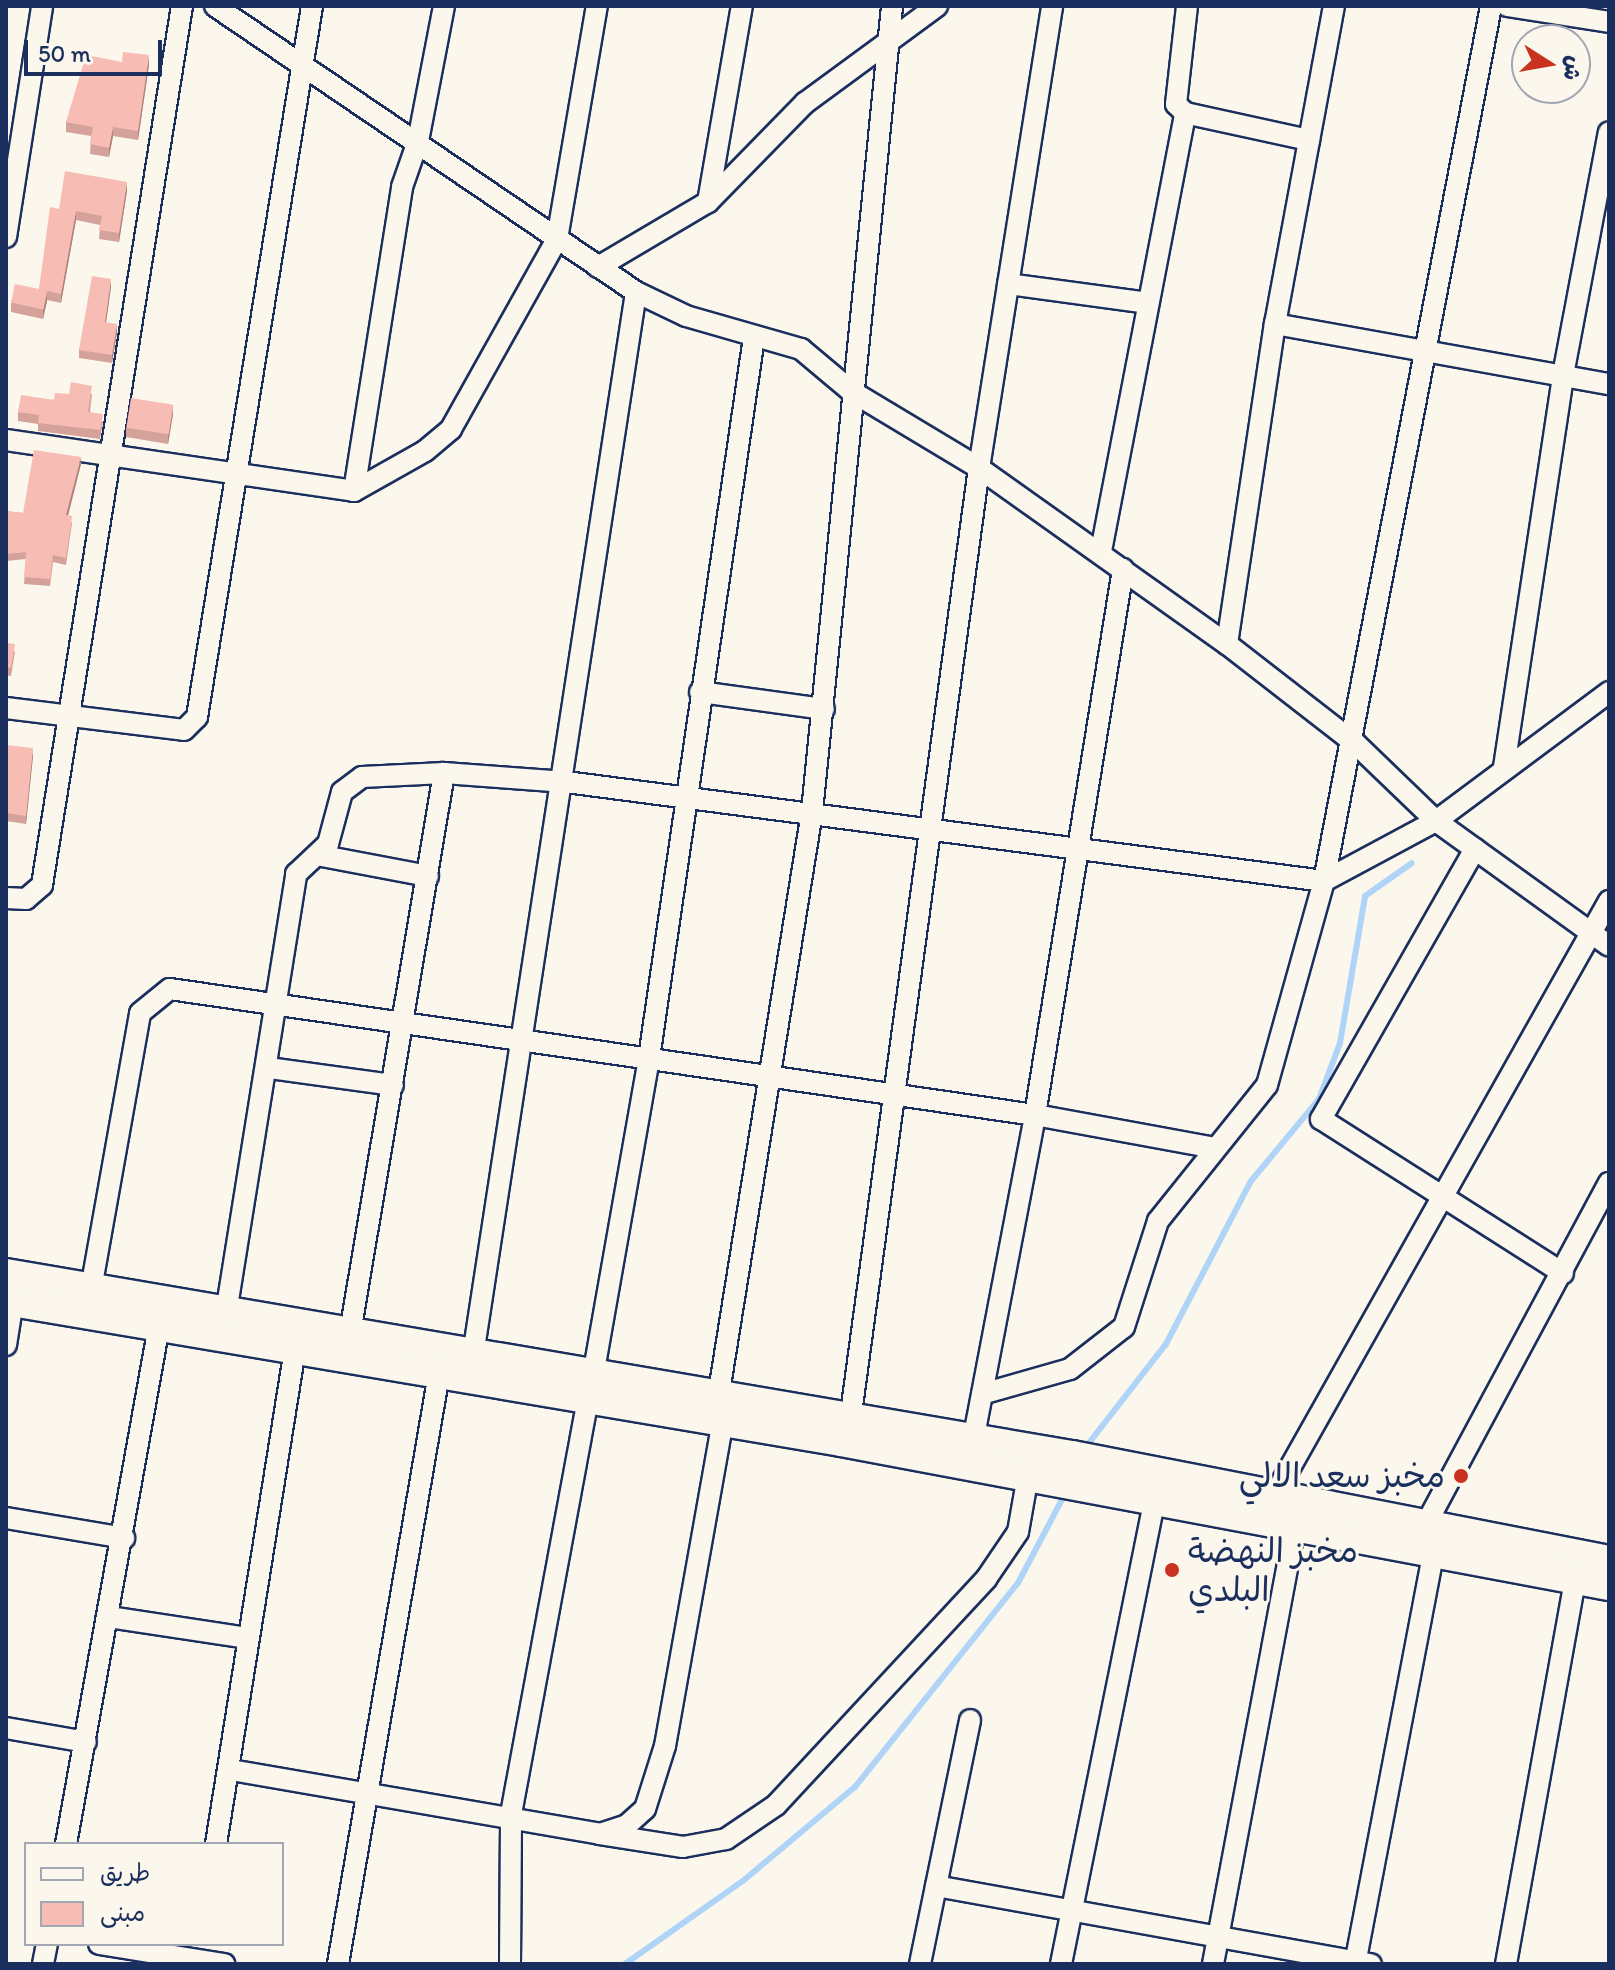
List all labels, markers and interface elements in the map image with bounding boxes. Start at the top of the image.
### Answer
scale bar [28,24,166,74]
north arrow [1511,24,1591,104]
text: 50 m [38,39,91,68]
text: ش [1558,54,1589,83]
place label: مخبز سعد الالي [1239,1456,1445,1496]
marker: مخبز سعد الالي [1452,1467,1470,1485]
place label: مخبز النهضة البلدي [1188,1530,1358,1610]
marker: مخبز النهضة البلدي [1163,1561,1181,1579]
legend [24,1842,284,1946]
text: طريق [100,1858,150,1887]
text: مبنى [100,1898,145,1927]

